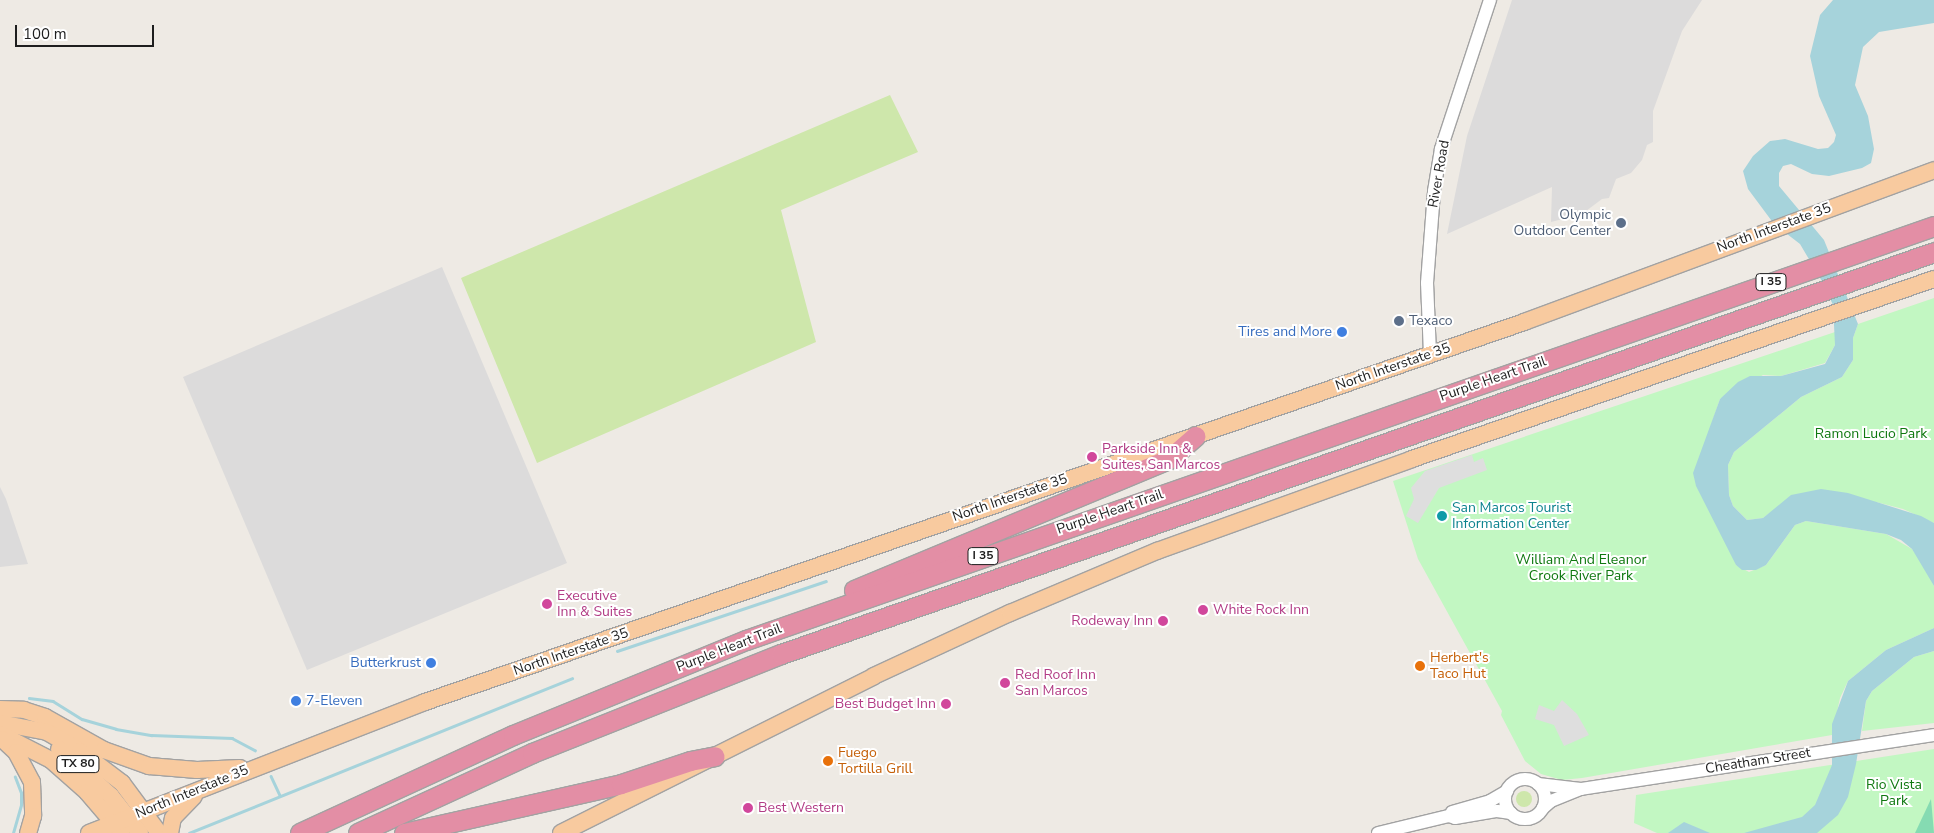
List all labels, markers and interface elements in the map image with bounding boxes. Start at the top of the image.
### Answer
scale bar [18,15,156,47]
text: 100 m [23,24,67,44]
street label: River Road [1425,139,1453,209]
street label: North Interstate 35 [1715,200,1833,256]
place label: Olympic Outdoor Center [1514,207,1611,240]
marker: Olympic Outdoor Center [1615,217,1627,229]
road number: I 35 [1755,272,1787,292]
place label: Texaco [1409,313,1453,329]
marker: Texaco [1393,315,1405,327]
place label: Tires and More [1238,324,1332,340]
marker: Tires and More [1336,326,1348,338]
street label: North Interstate 35 [1333,339,1453,395]
street label: Purple Heart Trail [1438,353,1548,405]
park label: Ramon Lucio Park [1815,426,1927,442]
place label: Parkside Inn & Suites, San Marcos [1102,441,1220,474]
marker: Parkside Inn & Suites, San Marcos [1086,451,1098,463]
street label: North Interstate 35 [950,470,1070,526]
street label: Purple Heart Trail [1055,486,1165,538]
place label: San Marcos Tourist Information Center [1452,500,1571,532]
marker: San Marcos Tourist Information Center [1436,510,1448,522]
road number: I 35 [967,546,999,566]
park label: William And Eleanor Crook River Park [1516,552,1646,584]
place label: Executive Inn & Suites [557,588,632,620]
marker: Executive Inn & Suites [541,598,553,610]
place label: White Rock Inn [1213,602,1309,618]
marker: White Rock Inn [1197,604,1209,616]
place label: Rodeway Inn [1071,613,1153,629]
marker: Rodeway Inn [1157,615,1169,627]
street label: Purple Heart Trail [674,620,784,676]
street label: North Interstate 35 [511,624,631,680]
place label: Herbert's Taco Hut [1430,650,1489,682]
place label: Butterkrust [350,655,421,671]
marker: Butterkrust [425,657,437,669]
marker: Herbert's Taco Hut [1414,660,1426,672]
place label: Red Roof Inn San Marcos [1015,667,1096,700]
marker: Red Roof Inn San Marcos [999,677,1011,689]
place label: 7-Eleven [306,693,362,709]
marker: 7-Eleven [290,695,302,707]
place label: Best Budget Inn [835,696,936,712]
marker: Best Budget Inn [940,698,952,710]
street label: Cheatham Street [1704,744,1812,778]
place label: Fuego Tortilla Grill [838,745,913,778]
road number: TX 80 [56,754,100,774]
marker: Fuego Tortilla Grill [822,755,834,767]
street label: North Interstate 35 [133,762,251,822]
park label: Rio Vista Park [1866,777,1922,810]
place label: Best Western [758,800,844,816]
marker: Best Western [742,802,754,814]

